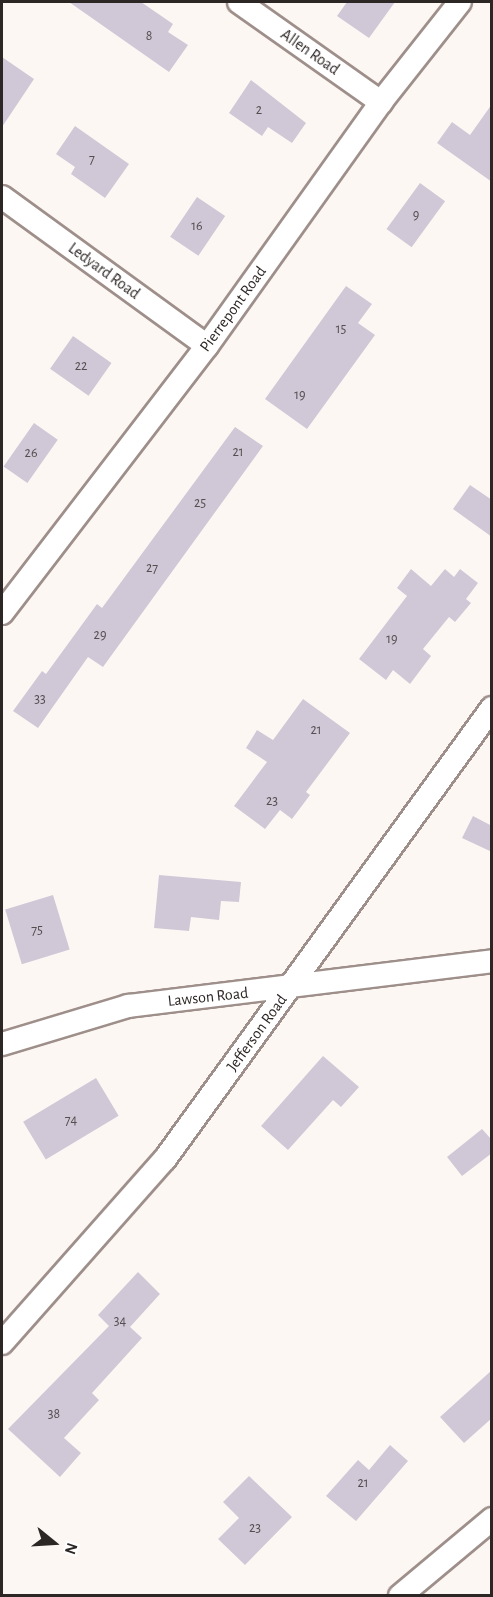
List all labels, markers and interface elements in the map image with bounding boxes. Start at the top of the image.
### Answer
street label: Allen Road [277,25,343,79]
house number: 8 [146,28,152,44]
house number: 2 [256,102,262,118]
house number: 7 [89,151,95,167]
house number: 9 [413,207,419,223]
house number: 16 [191,218,203,234]
street label: Ledyard Road [64,239,144,303]
street label: Pierrepont Road [196,263,270,355]
house number: 15 [336,321,346,337]
house number: 22 [75,358,87,374]
house number: 19 [294,387,306,403]
house number: 21 [232,444,244,460]
house number: 26 [25,445,37,461]
house number: 25 [194,495,206,511]
house number: 27 [146,560,158,576]
house number: 29 [94,627,106,643]
house number: 19 [386,631,398,647]
house number: 33 [34,691,46,707]
house number: 21 [310,722,322,738]
house number: 23 [266,793,278,809]
house number: 75 [31,922,43,938]
street label: Lawson Road [167,983,249,1011]
street label: Jefferson Road [223,991,291,1075]
house number: 74 [65,1112,77,1128]
house number: 34 [114,1313,126,1329]
house number: 38 [48,1406,60,1422]
house number: 21 [357,1475,369,1491]
north arrow [24,1513,84,1573]
house number: 23 [249,1520,261,1536]
text: N [62,1541,80,1556]

